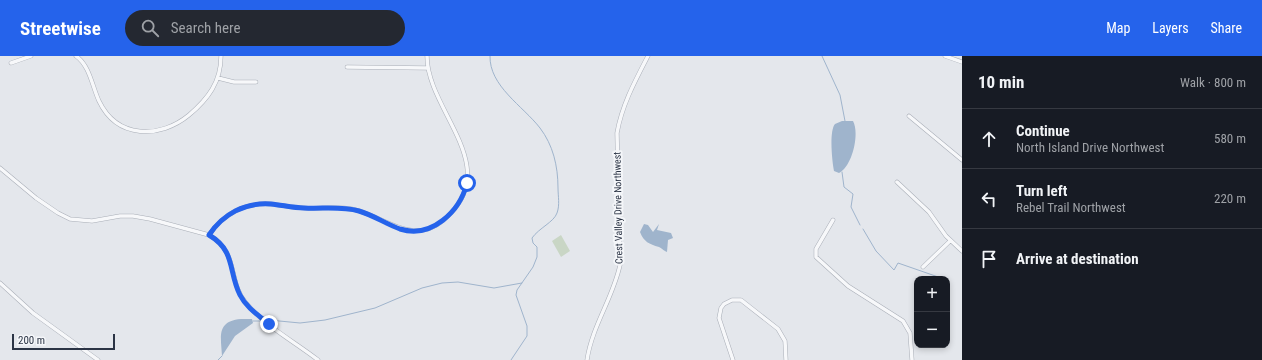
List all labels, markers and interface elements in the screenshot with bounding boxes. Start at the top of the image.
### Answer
search box [125,10,405,46]
text: Streetwise [20,17,101,40]
icon: search [139,17,161,39]
text: Search here [171,19,241,37]
text: Map [1106,20,1130,36]
text: Layers [1152,20,1189,36]
text: Share [1211,20,1242,36]
text: 10 min [978,72,1024,92]
text: Walk · 800 m [1180,75,1246,90]
text: Continue [1016,122,1070,140]
icon: ahead [978,128,1000,150]
text: 580 m [1214,131,1246,146]
text: North Island Drive Northwest [1016,140,1164,155]
street label: Crest Valley Drive Northwest [612,152,624,264]
route start [458,174,476,192]
text: Turn left [1016,182,1067,200]
icon: left [978,188,1000,210]
text: 220 m [1214,191,1246,206]
text: Rebel Trail Northwest [1016,200,1126,215]
icon: arrive [978,248,1000,270]
text: Arrive at destination [1016,250,1139,268]
map controls [914,276,950,348]
button: + [914,276,950,312]
button: − [914,312,950,348]
route end [260,315,278,333]
scale bar [12,332,115,351]
text: 200 m [18,334,45,347]

